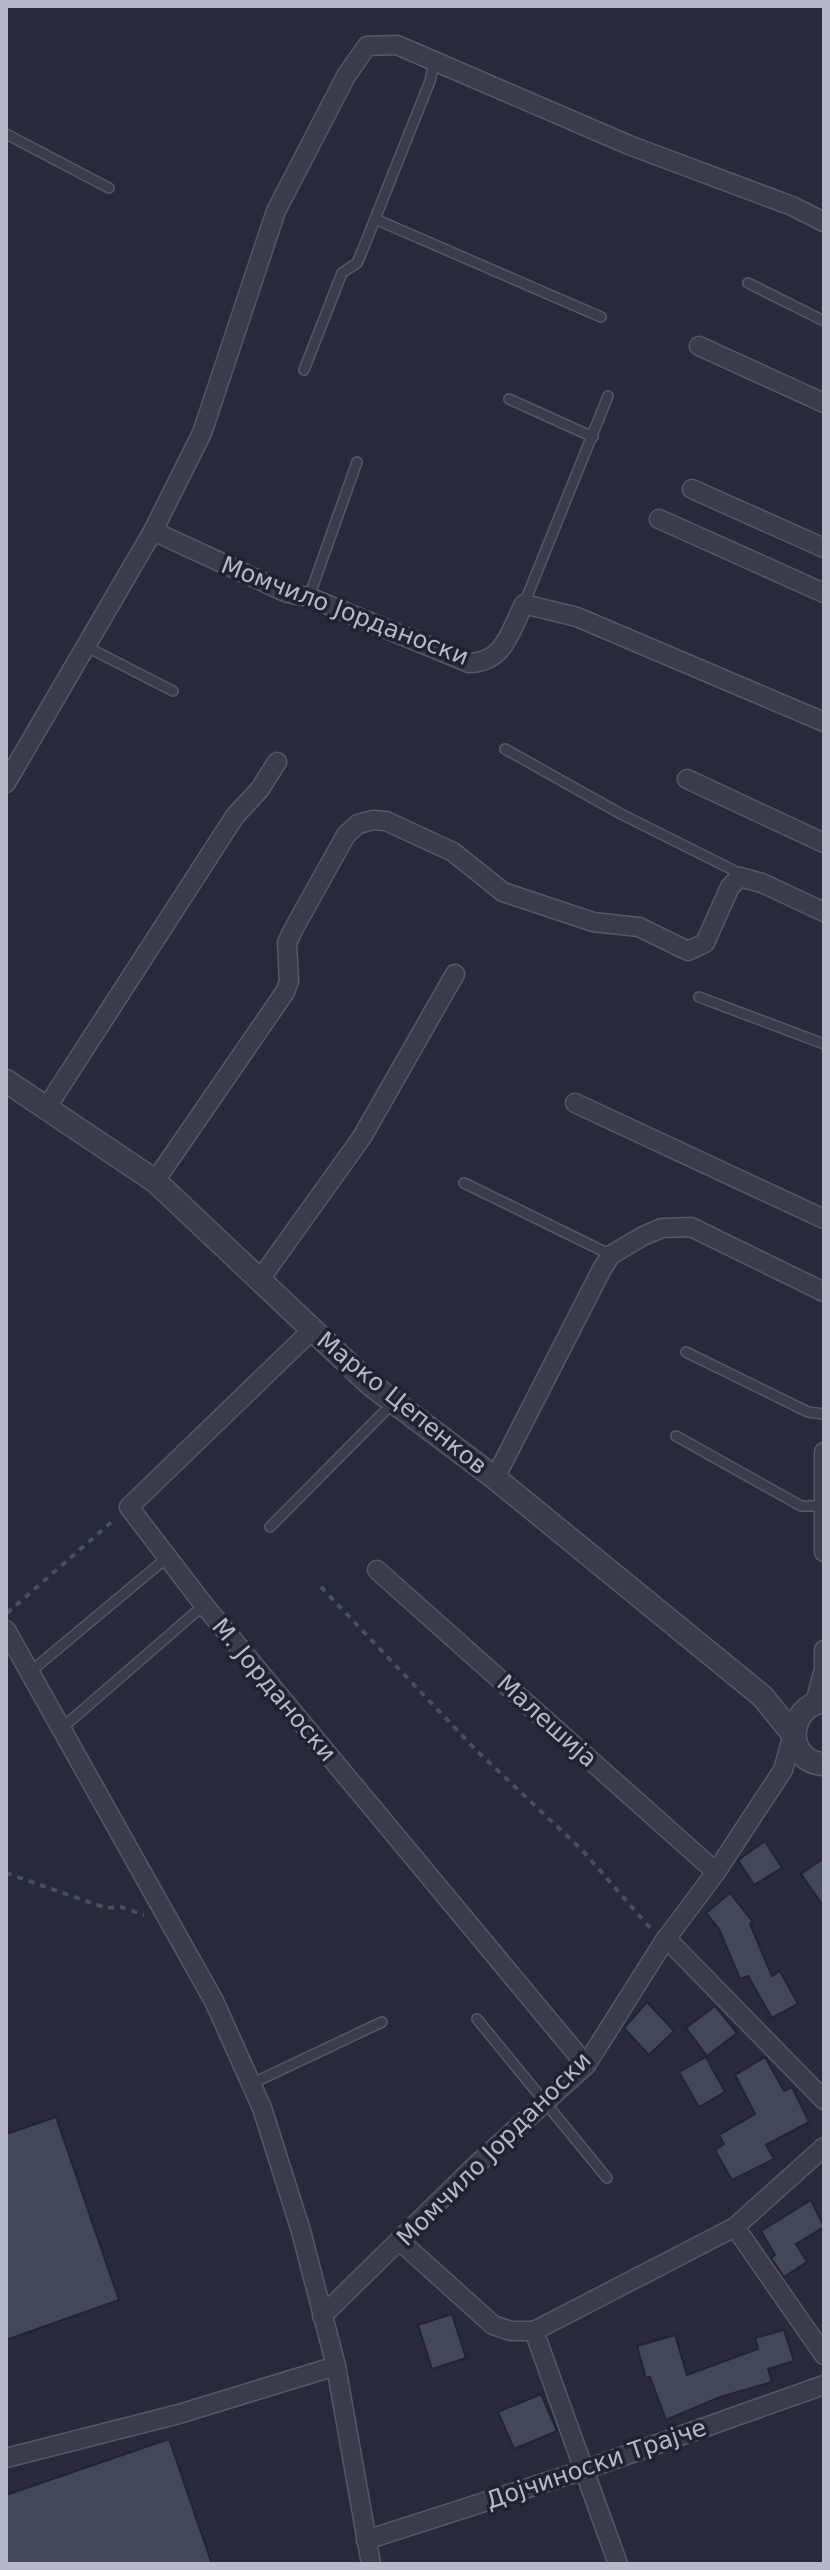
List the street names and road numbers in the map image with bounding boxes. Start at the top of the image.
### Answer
street label: Момчило Јорданоски [217,551,473,671]
street label: Марко Цепенков [311,1326,493,1480]
street label: М. Јорданоски [206,1613,342,1767]
street label: Малешија [491,1669,603,1773]
street label: Момчило Јорданоски [391,2046,597,2252]
street label: Дојчиноски Трајче [482,2413,710,2515]

